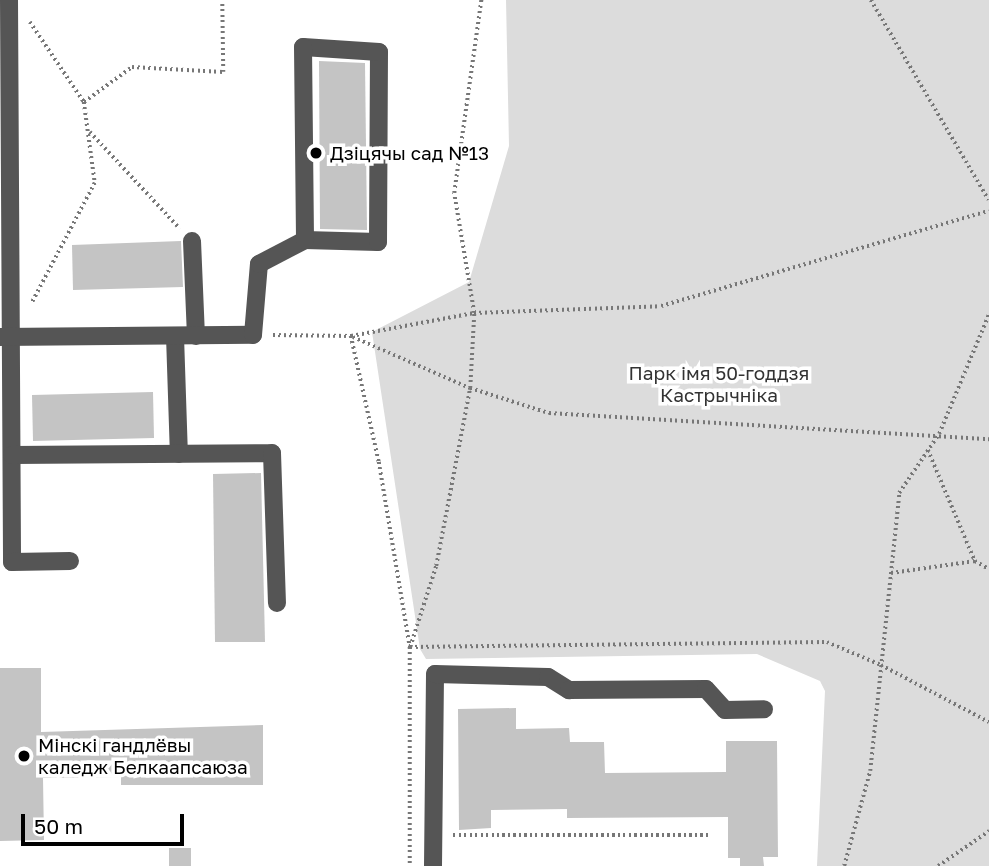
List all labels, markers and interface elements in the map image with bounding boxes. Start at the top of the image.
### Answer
place label: Дзіцячы сад №13 [330,142,489,164]
marker: Дзіцячы сад №13 [308,145,324,161]
park label: Парк імя 50-годдзя Кастрычніка [629,362,809,406]
place label: Мінскі гандлёвы каледж Белкаапсаюза [38,734,248,778]
marker: Мінскі гандлёвы каледж Белкаапсаюза [16,748,32,764]
scale bar [24,800,187,844]
text: 50 m [34,813,83,839]

